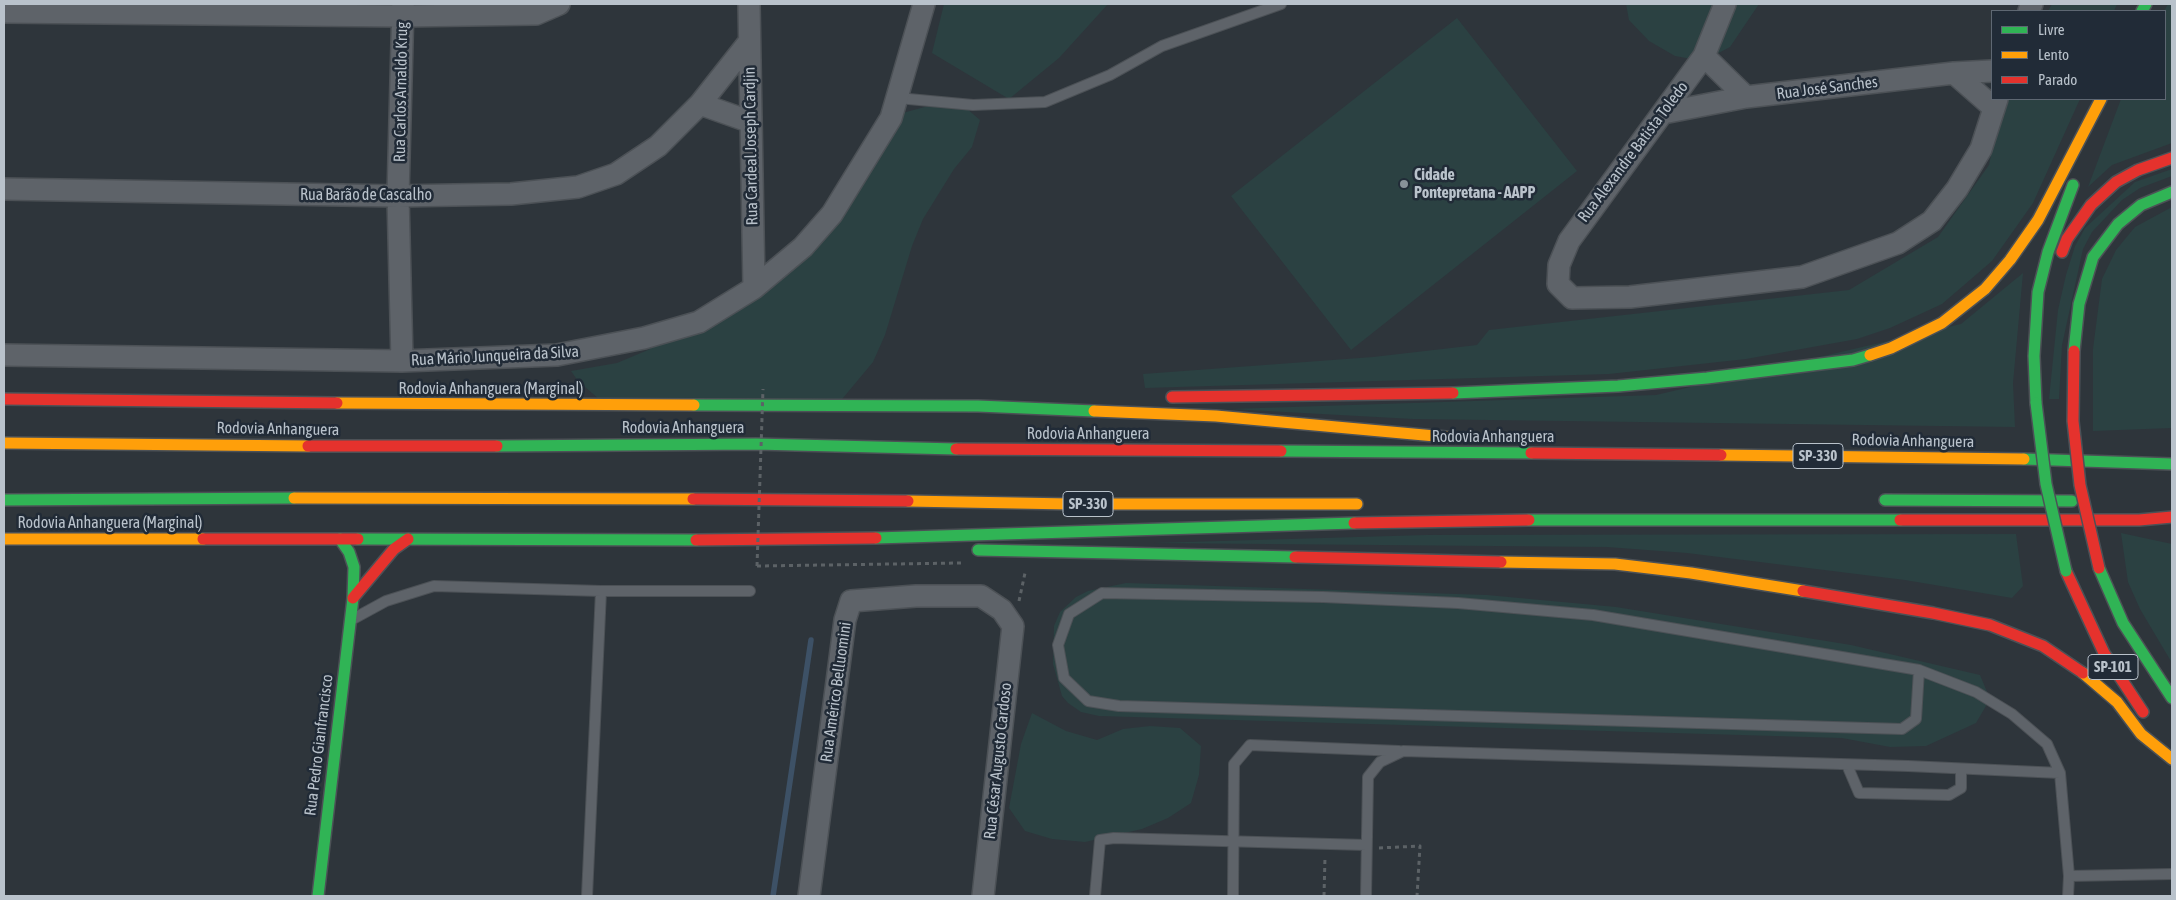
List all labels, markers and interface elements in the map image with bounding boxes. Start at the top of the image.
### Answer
legend [1991,10,2166,100]
text: Livre [2038,21,2065,38]
street label: Rua Carlos Arnaldo Krug [390,22,412,162]
text: Lento [2038,46,2069,63]
street label: Rua Cardeal Joseph Cardjin [740,67,762,225]
text: Parado [2038,71,2077,88]
street label: Rua José Sanches [1775,72,1879,104]
street label: Rua Alexandre Batista Toledo [1574,78,1692,226]
place label: Cidade Pontepretana - AAPP [1414,165,1535,203]
marker: Cidade Pontepretana - AAPP [1398,178,1410,190]
street label: Rua Barão de Cascalho [300,185,432,205]
street label: Rua Mário Junqueira da Silva [411,342,579,370]
street label: Rodovia Anhanguera (Marginal) [399,379,583,399]
street label: Rodovia Anhanguera [217,418,339,440]
street label: Rodovia Anhanguera [622,418,744,438]
street label: Rodovia Anhanguera [1027,424,1149,444]
street label: Rodovia Anhanguera [1432,427,1554,447]
street label: Rodovia Anhanguera [1852,430,1974,452]
road number: SP-330 [1793,444,1843,468]
road number: SP-330 [1063,492,1113,516]
street label: Rodovia Anhanguera (Marginal) [18,513,202,533]
street label: Rua Américo Belluomini [817,621,855,763]
road number: SP-101 [2088,654,2138,680]
street label: Rua Pedro Gianfrancisco [301,673,337,817]
street label: Rua César Augusto Cardoso [980,682,1016,840]

